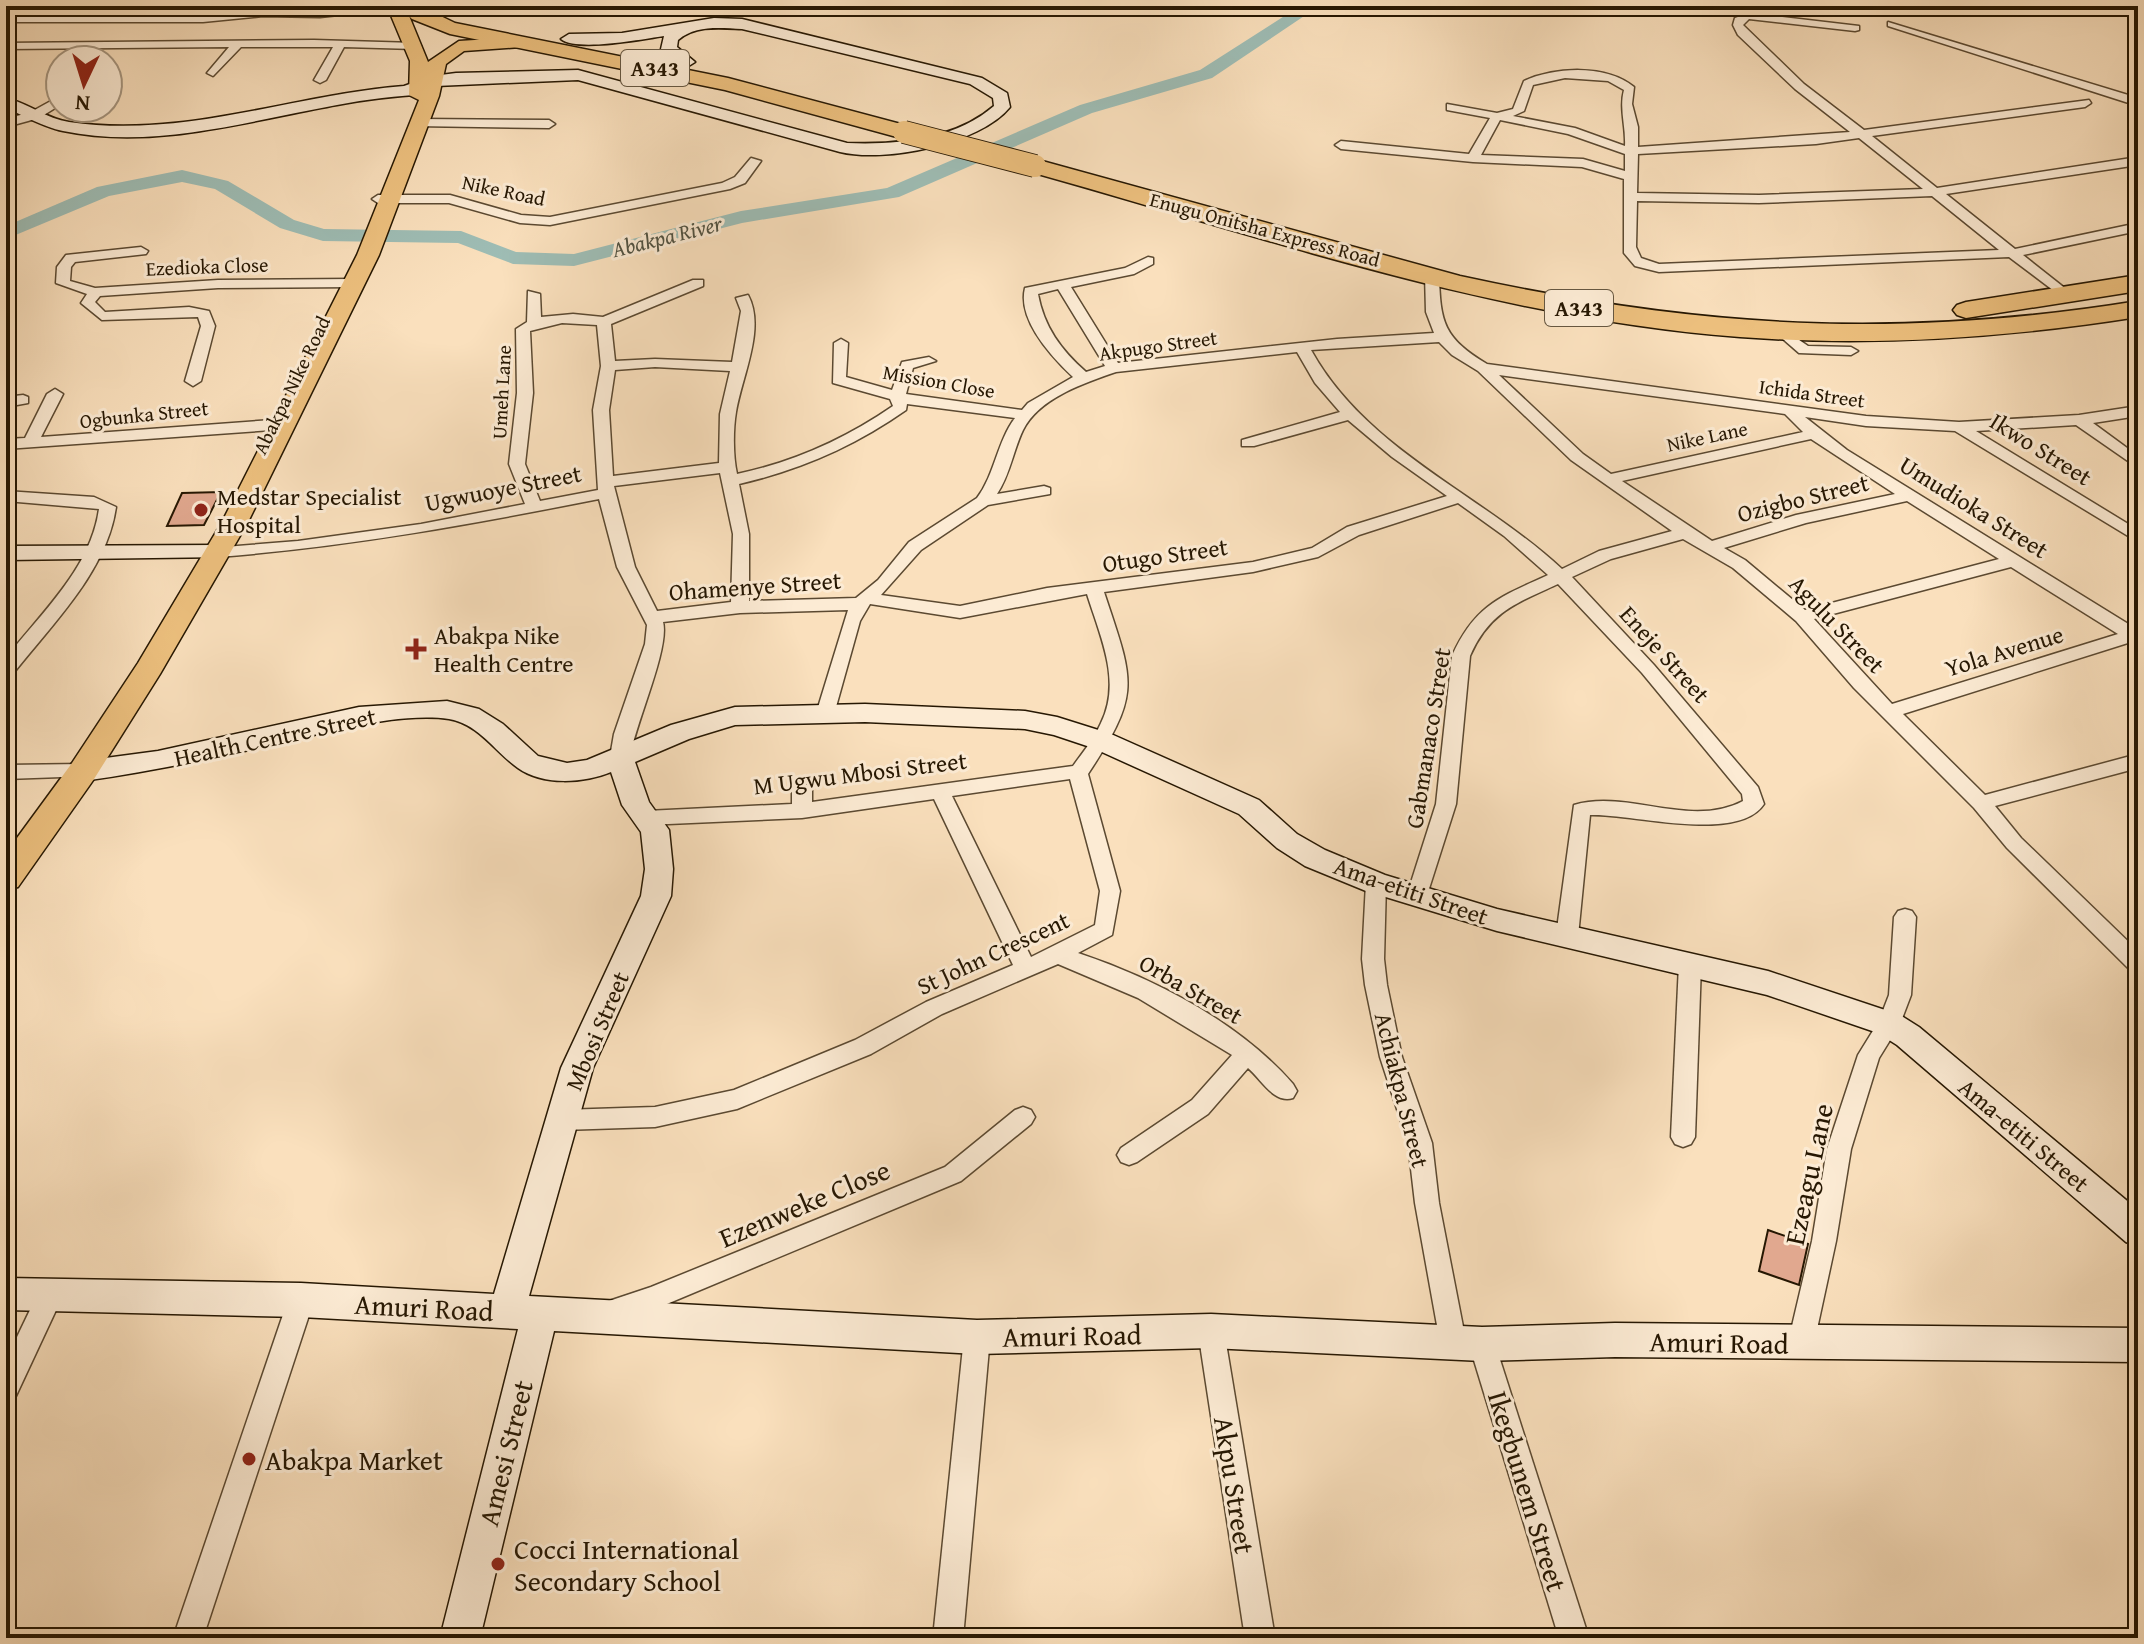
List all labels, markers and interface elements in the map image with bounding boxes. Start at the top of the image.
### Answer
north arrow [44,44,124,124]
road number: A343 [621,50,689,86]
text: N [74,87,91,120]
street label: Nike Road [460,167,548,213]
street label: Enugu Onitsha Express Road [1147,184,1384,274]
water label: Abakpa River [608,207,726,265]
street label: Ezedioka Close [145,249,269,283]
road number: A343 [1545,290,1613,326]
street label: Abakpa Nike Road [245,311,337,459]
street label: Akpugo Street [1097,322,1219,368]
street label: Umeh Lane [484,344,518,440]
street label: Mission Close [881,357,997,405]
street label: Ichida Street [1757,371,1867,415]
street label: Ogbunka Street [78,393,210,435]
street label: Ikwo Street [1983,404,2099,494]
street label: Nike Lane [1664,413,1750,459]
street label: Umudioka Street [1893,447,2056,567]
street label: Ugwuoye Street [422,456,585,520]
street label: Ozigbo Street [1734,465,1873,531]
place label: Medstar Specialist Hospital [217,479,402,542]
marker: Medstar Specialist Hospital [192,501,210,519]
street label: Otugo Street [1100,529,1230,581]
street label: Ohamenye Street [668,562,843,609]
street label: Agulu Street [1781,567,1893,682]
street label: Eneje Street [1612,597,1719,711]
street label: Yola Avenue [1940,616,2068,686]
place label: Abakpa Nike Health Centre [434,618,574,681]
marker: Abakpa Nike Health Centre [405,638,427,660]
street label: Gabmanaco Street [1396,645,1460,831]
street label: Health Centre Street [171,698,380,775]
street label: M Ugwu Mbosi Street [751,742,969,803]
street label: Ama-etiti Street [1329,848,1494,934]
street label: St John Crescent [911,902,1076,1004]
street label: Orba Street [1133,945,1250,1033]
street label: Mbosi Street [556,965,638,1096]
street label: Achiakpa Street [1366,1009,1438,1172]
street label: Ama-etiti Street [1951,1070,2097,1201]
street label: Ezeagu Lane [1773,1099,1843,1249]
street label: Ezenweke Close [712,1149,896,1257]
street label: Amuri Road [353,1283,495,1331]
street label: Amuri Road [1002,1313,1142,1357]
street label: Amuri Road [1649,1320,1789,1364]
street label: Amesi Street [467,1376,543,1530]
street label: Ikegbunem Street [1478,1386,1578,1596]
street label: Akpu Street [1204,1413,1266,1557]
place label: Abakpa Market [265,1439,443,1480]
marker: Abakpa Market [240,1450,258,1468]
place label: Cocci International Secondary School [514,1528,739,1601]
marker: Cocci International Secondary School [489,1555,507,1573]

